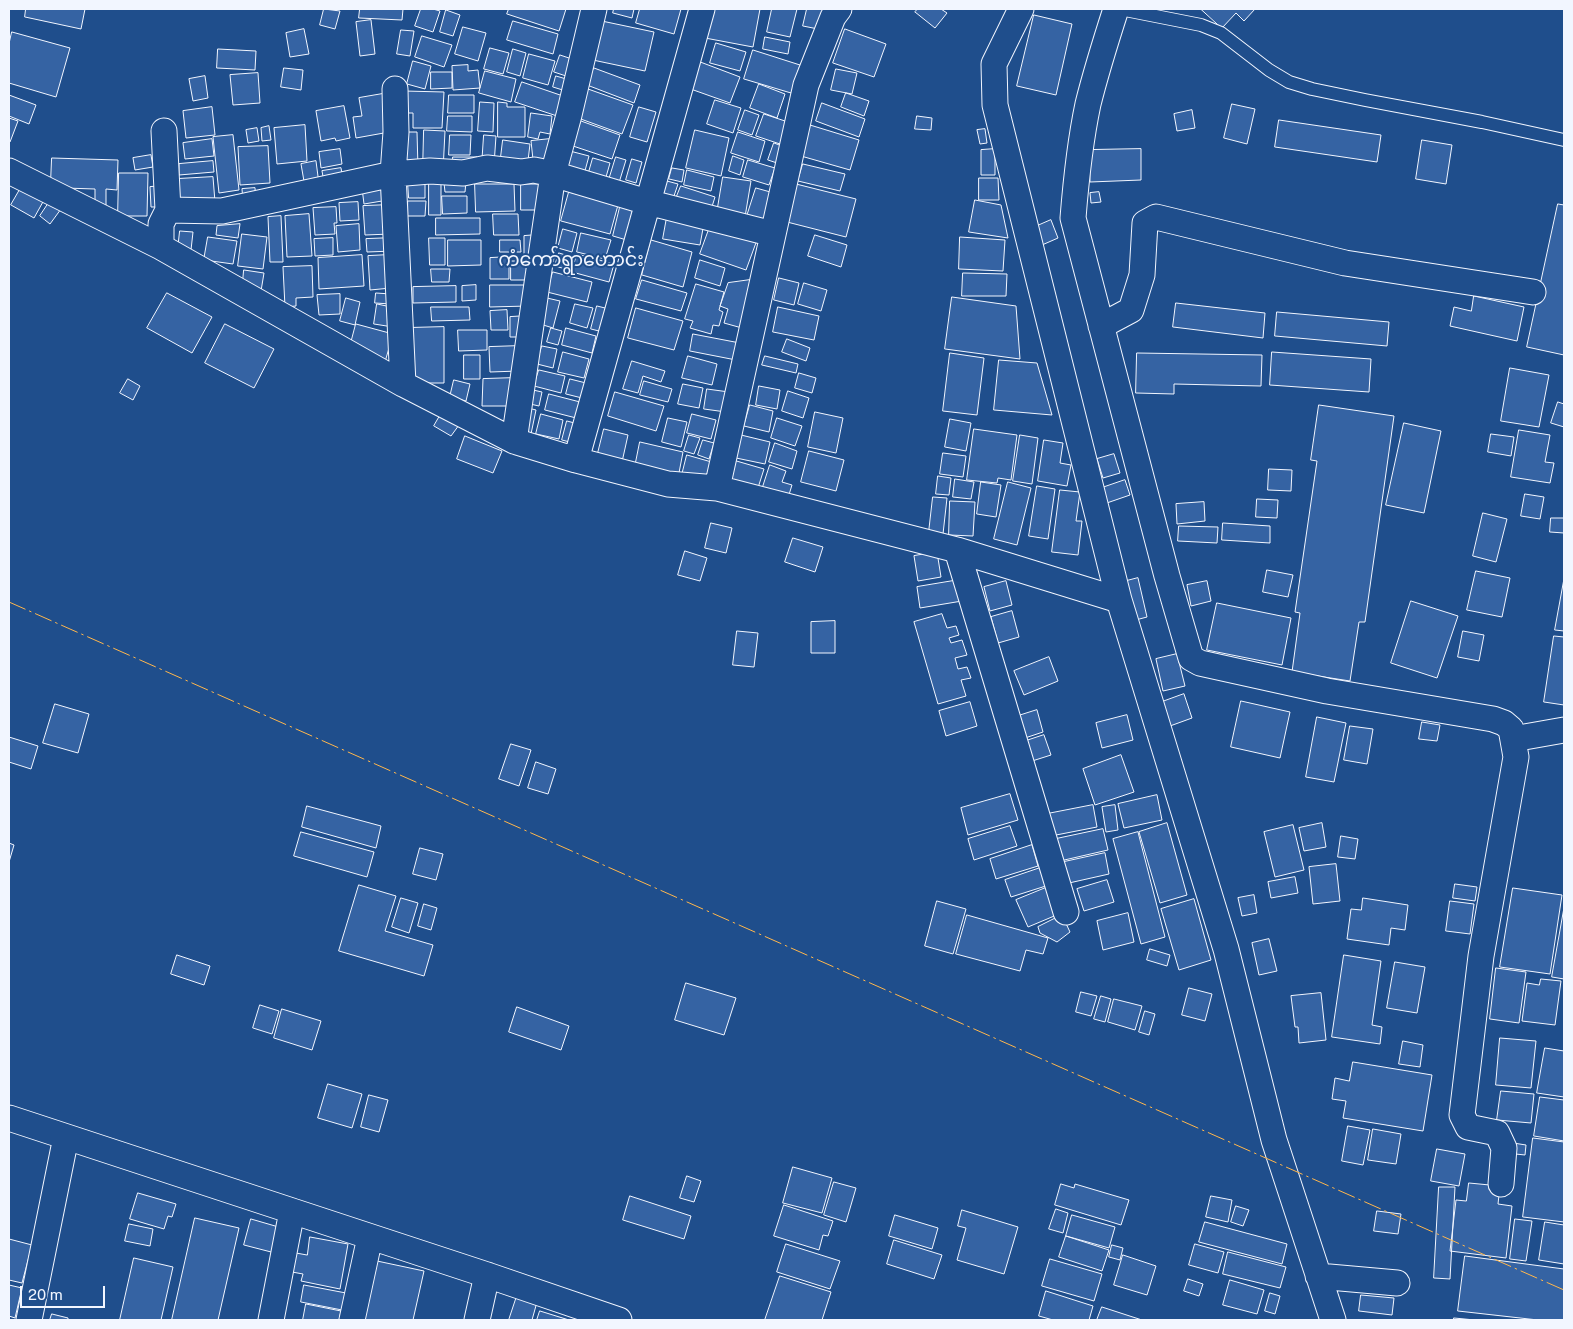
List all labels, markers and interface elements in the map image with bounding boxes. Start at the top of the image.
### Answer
district label: ကံကော်ရွာဟောင်း [498,249,644,271]
scale bar [22,1276,108,1308]
text: 20 m [28,1286,63,1303]

